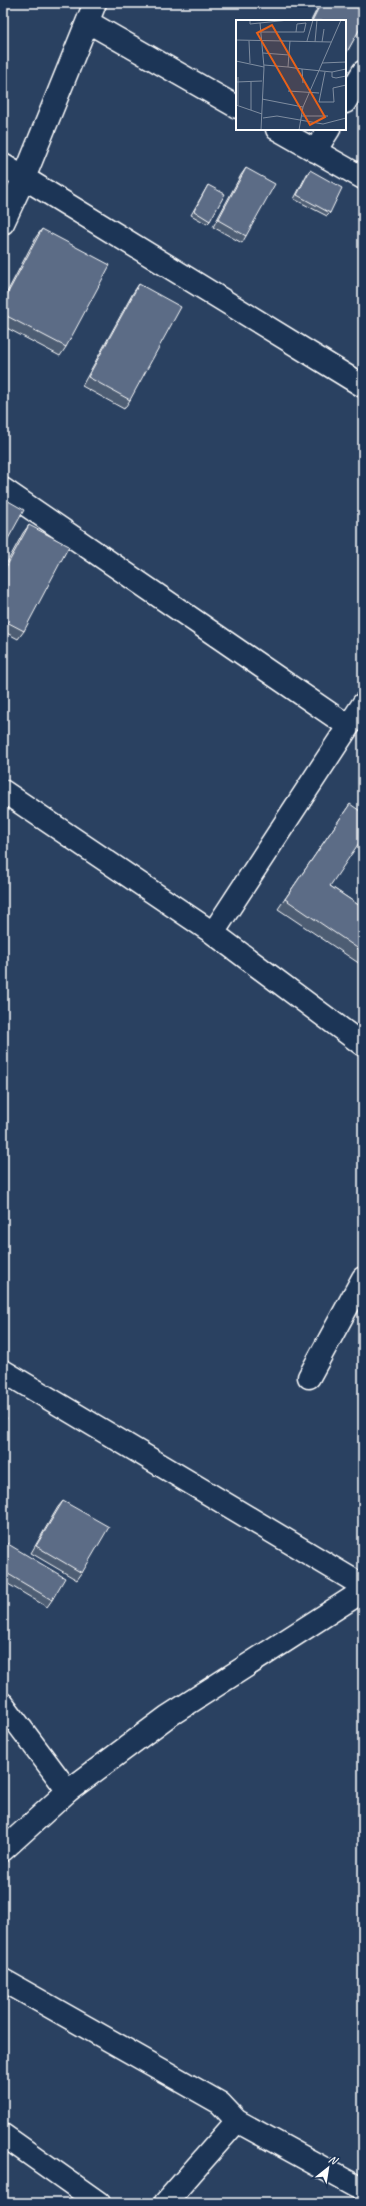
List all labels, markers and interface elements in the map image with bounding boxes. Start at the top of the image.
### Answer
inset map [236,20,346,130]
north arrow [308,2148,348,2188]
text: N [327,2152,341,2168]

